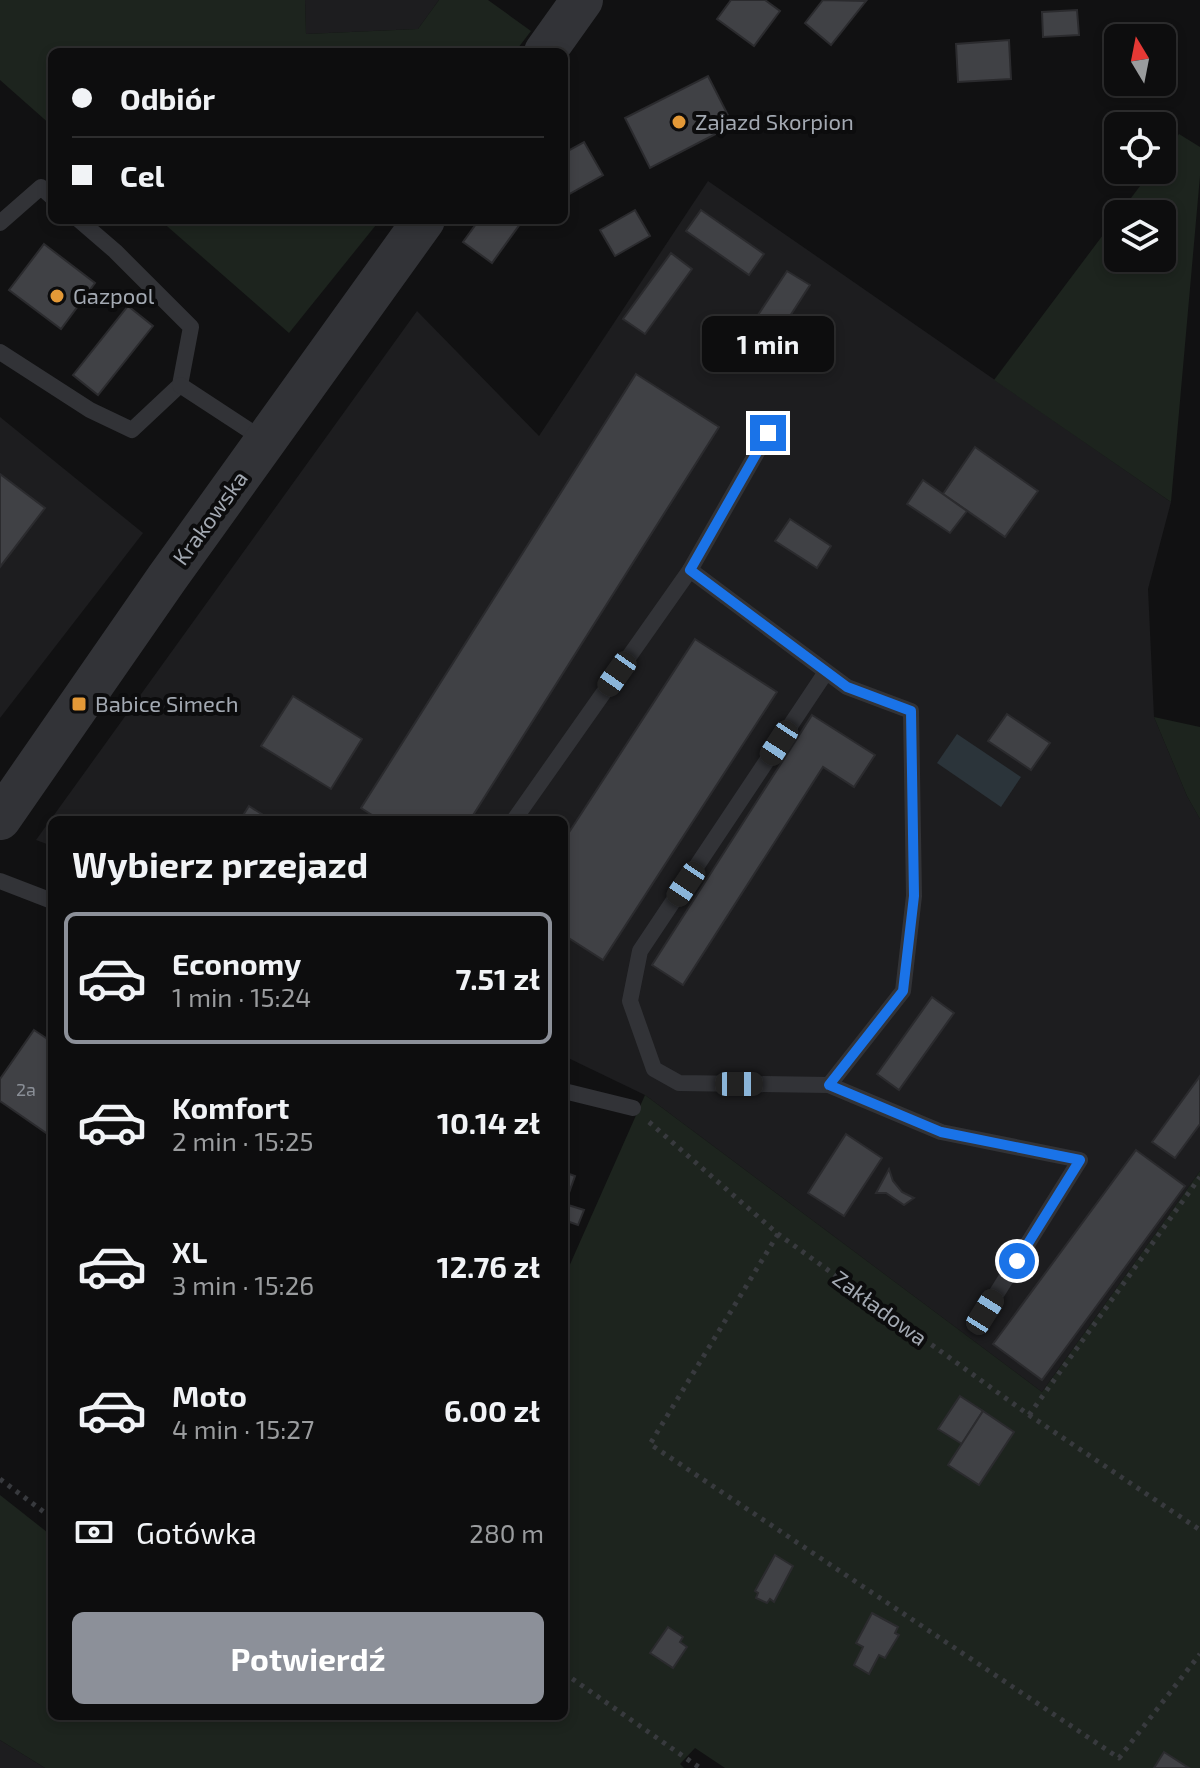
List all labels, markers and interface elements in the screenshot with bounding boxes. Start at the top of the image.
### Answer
north arrow [1104,24,1176,96]
map controls [1104,24,1176,272]
text: Odbiór [120,80,215,116]
place label: Zajazd Skorpion [695,108,854,135]
button: locate [1104,112,1176,184]
marker: Zajazd Skorpion [670,113,688,131]
text: Cel [120,157,164,193]
button: layers [1104,200,1176,272]
place label: Gazpool [73,282,155,308]
marker: Gazpool [48,287,66,305]
callout: 1 min [702,317,834,373]
text: 1 min [737,328,799,359]
route end [750,415,786,451]
street label: Krakowska [166,465,252,569]
car [593,647,641,701]
place label: Babice Simech [95,690,238,716]
marker: Babice Simech [70,695,88,713]
car [756,716,802,770]
text: Wybierz przejazd [72,842,368,885]
car [663,857,709,911]
icon: car [76,942,148,1014]
text: Economy [172,945,301,981]
text: 7.51 zł [456,960,540,996]
text: 1 min · 15:24 [172,981,311,1012]
car [715,1072,763,1096]
house number: 2a [16,1078,36,1100]
icon: car [76,1086,148,1158]
text: Komfort [172,1089,289,1125]
text: 10.14 zł [437,1104,540,1140]
text: 2 min · 15:25 [172,1125,313,1156]
icon: car [76,1230,148,1302]
text: XL [172,1233,207,1269]
route start [999,1243,1035,1279]
text: 12.76 zł [437,1248,540,1284]
street label: Zakładowa [828,1264,933,1350]
text: 3 min · 15:26 [172,1269,314,1300]
car [962,1285,1008,1339]
icon: car [76,1374,148,1446]
text: Moto [172,1377,247,1413]
text: 6.00 zł [444,1392,540,1428]
text: 4 min · 15:27 [172,1413,314,1444]
icon: cash [72,1510,116,1554]
text: Gotówka [136,1514,257,1550]
text: 280 m [469,1517,544,1548]
button: Potwierdź [72,1612,544,1704]

